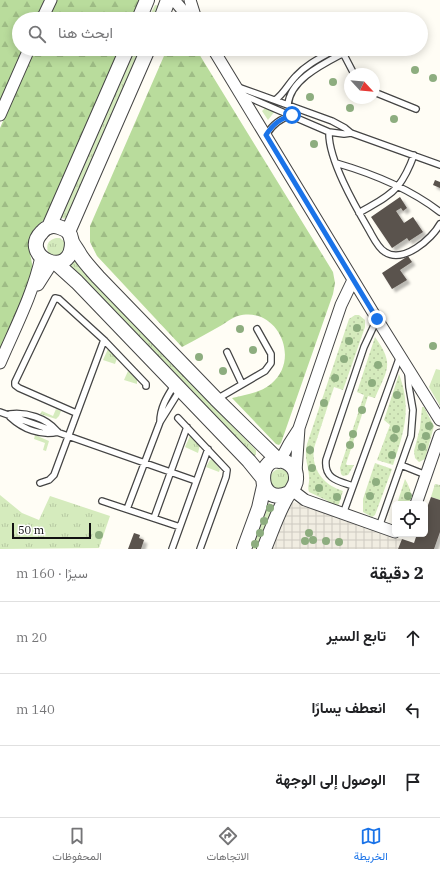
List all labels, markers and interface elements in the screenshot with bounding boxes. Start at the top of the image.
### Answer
search box [12,12,428,56]
icon: search [26,23,48,45]
text: ابحث هنا [58,23,113,42]
north arrow [344,68,380,104]
route start [283,106,301,124]
route end [368,310,386,328]
map controls [392,501,428,537]
button: locate [392,501,428,537]
scale bar [12,521,91,540]
text: 50 m [18,523,44,537]
text: 2 دقيقة [370,562,424,584]
text: سيرًا · 160 m [16,565,88,582]
text: تابع السير [327,626,386,645]
icon: ahead [402,627,424,649]
text: 20 m [16,629,47,646]
text: انعطف يسارًا [312,698,386,717]
icon: left [402,699,424,721]
text: 140 m [16,701,55,718]
text: الوصول إلى الوجهة [275,770,386,789]
icon: arrive [402,771,424,793]
tab: المحفوظات [52,825,102,866]
tab: الاتجاهات [206,825,249,866]
tab: الخريطة [354,825,388,866]

